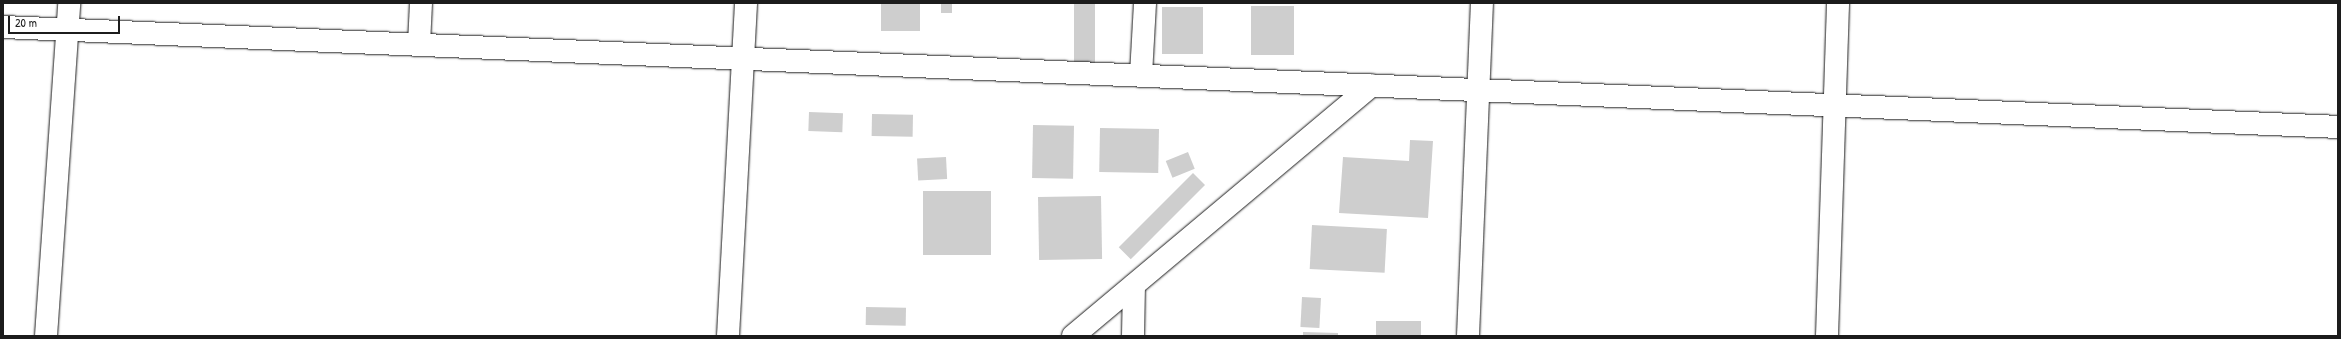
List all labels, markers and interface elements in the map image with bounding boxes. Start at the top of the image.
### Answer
scale bar [10,8,122,34]
text: 20 m [15,14,37,31]

